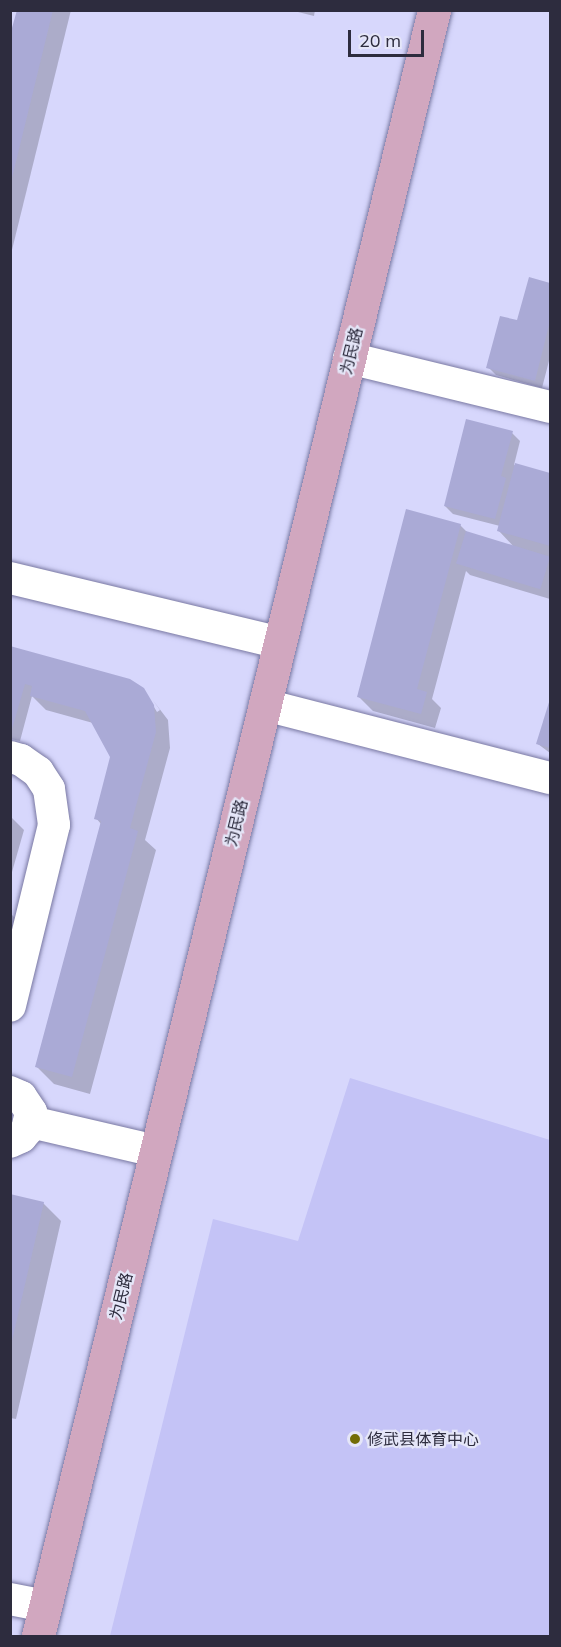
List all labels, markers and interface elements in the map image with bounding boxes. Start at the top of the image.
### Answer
scale bar [351,18,428,56]
text: 20 m [359,29,401,52]
street label: 为民路 [336,325,366,377]
street label: 为民路 [221,797,251,849]
street label: 为民路 [106,1270,136,1322]
place label: 修武县体育中心 [367,1429,479,1449]
marker: 修武县体育中心 [348,1432,362,1446]

